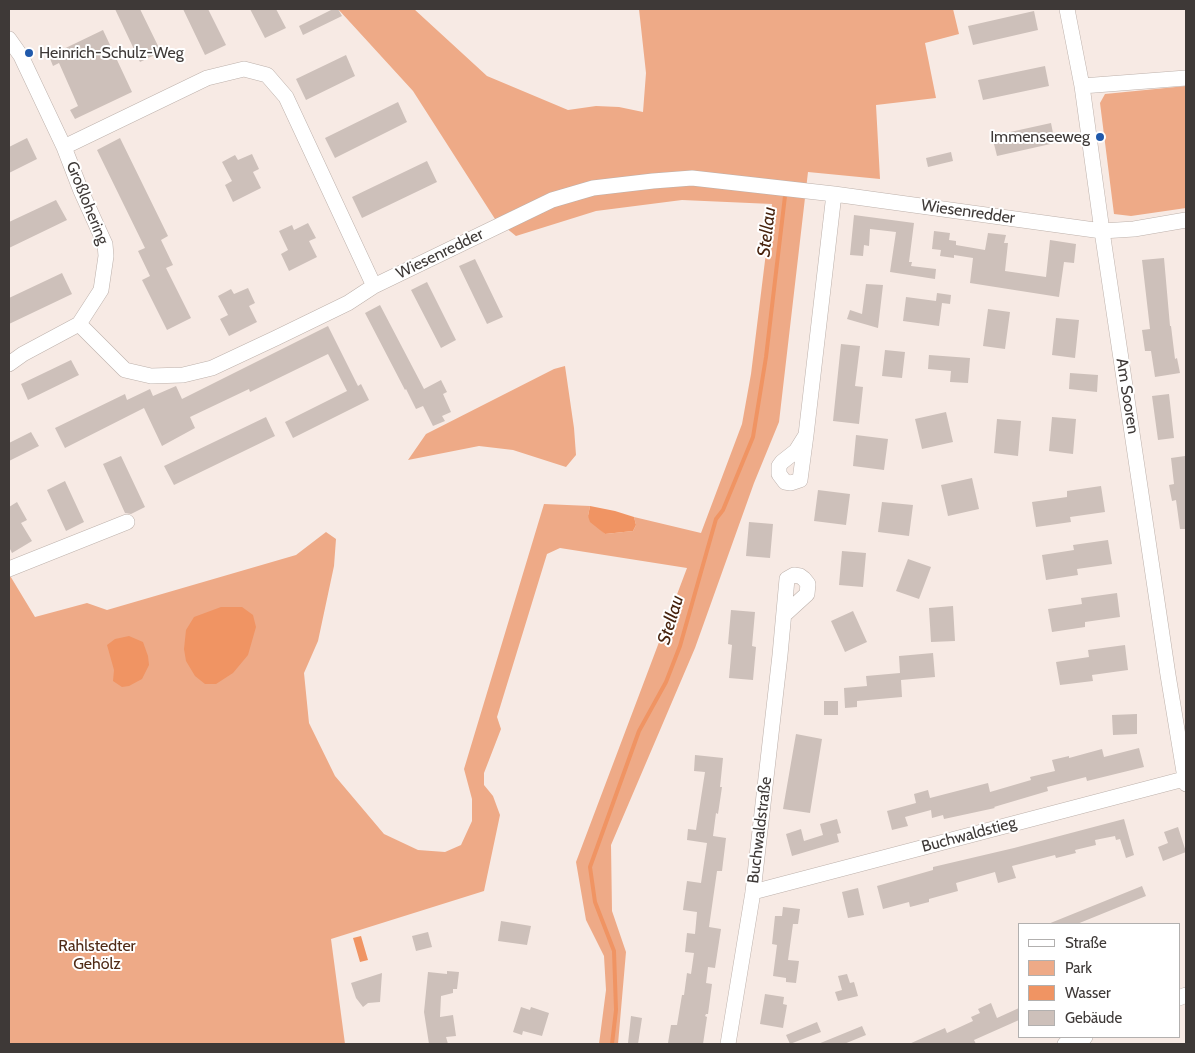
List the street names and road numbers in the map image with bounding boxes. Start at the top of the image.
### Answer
street label: Großlohering [62,159,112,247]
street label: Wiesenredder [920,196,1016,228]
street label: Wiesenredder [393,225,487,283]
street label: Am Sooren [1112,357,1142,435]
street label: Buchwaldstraße [744,776,776,884]
street label: Buchwaldstieg [920,813,1018,857]

